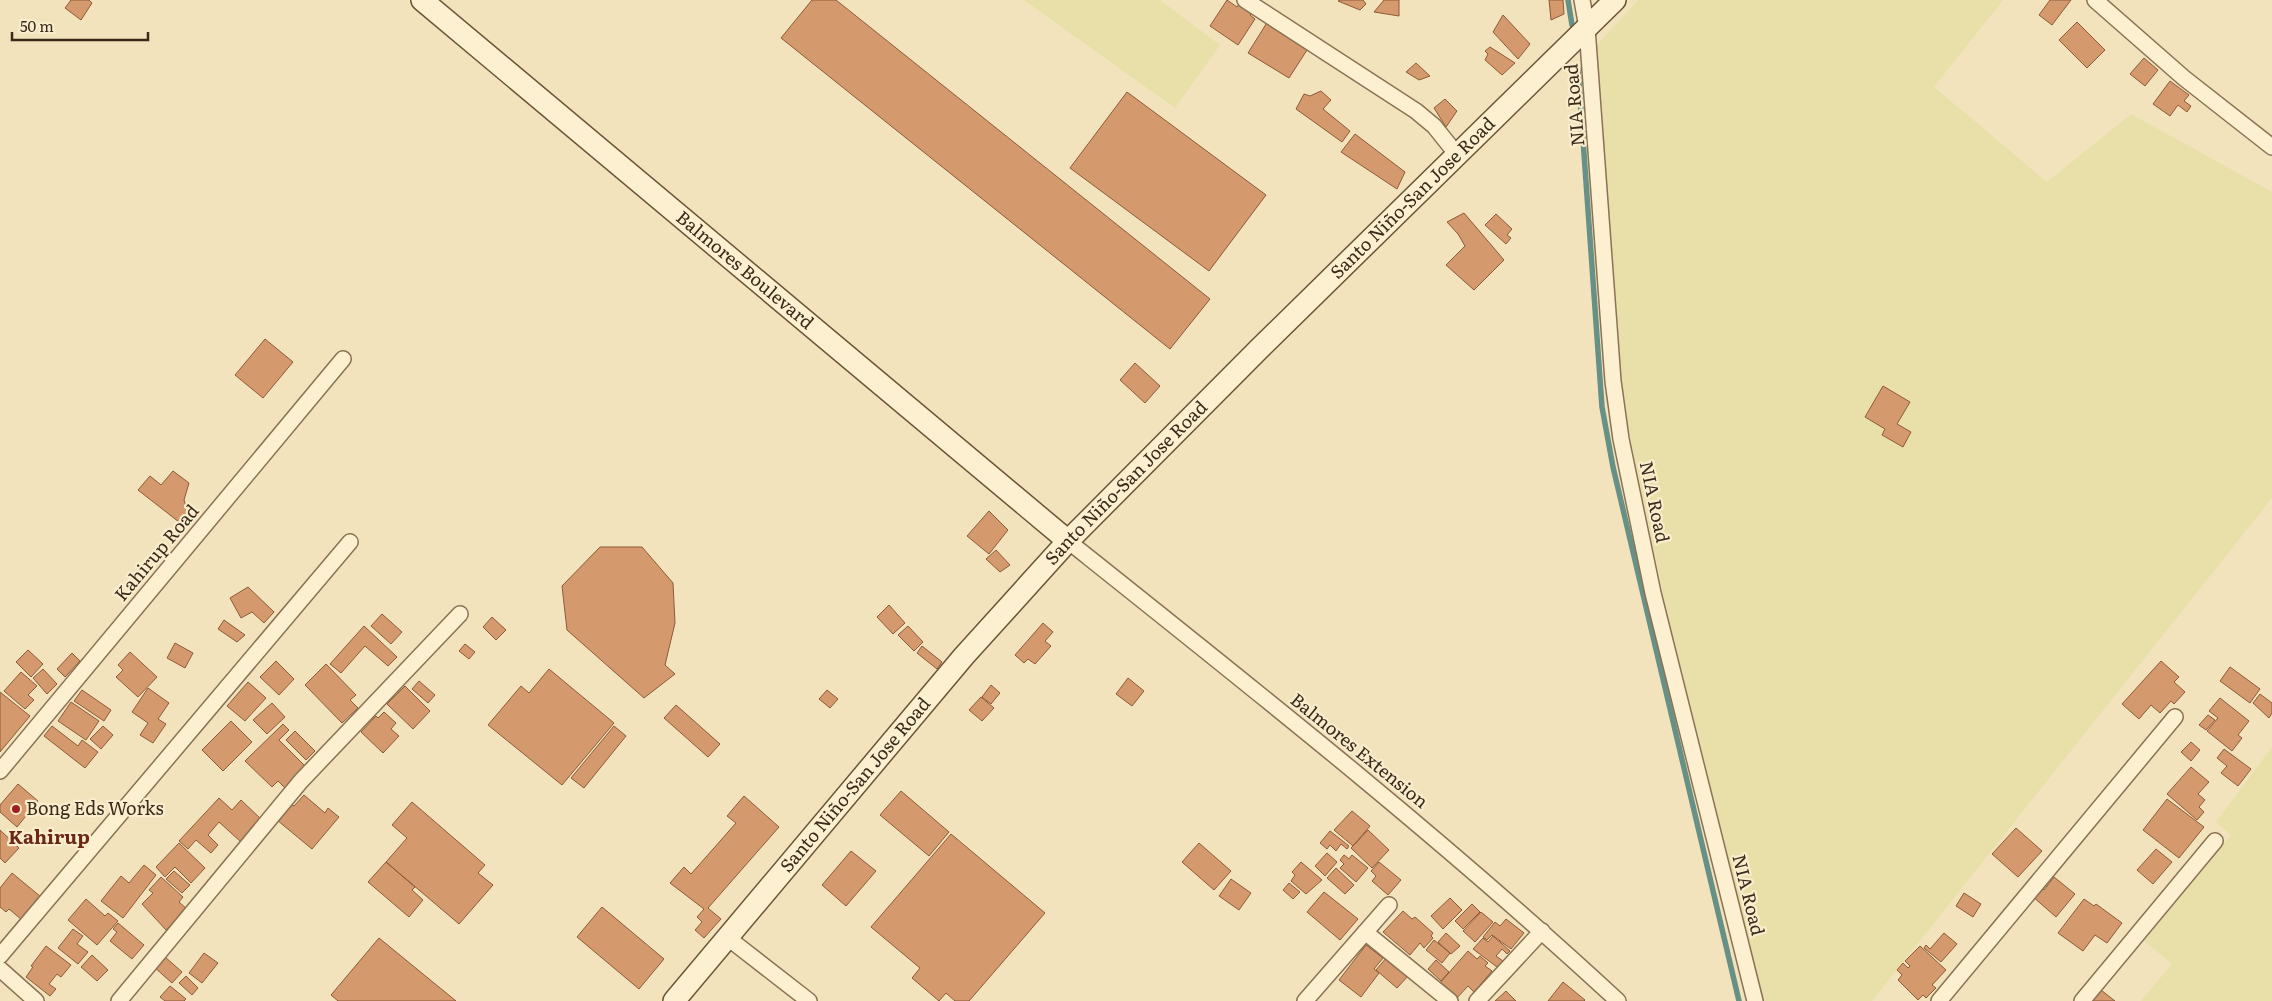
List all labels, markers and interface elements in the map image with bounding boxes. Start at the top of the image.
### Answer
scale bar [12,10,149,42]
text: 50 m [20,14,54,37]
street label: NIA Road [1556,63,1591,148]
street label: Santo Niño-San Jose Road [1323,110,1500,284]
street label: Balmores Boulevard [671,203,821,335]
street label: Santo Niño-San Jose Road [1038,394,1213,570]
street label: NIA Road [1634,458,1677,545]
street label: Kahirup Road [107,498,205,606]
street label: Balmores Extension [1285,686,1435,814]
street label: Santo Niño-San Jose Road [773,691,936,878]
place label: Bong Eds Works [26,794,164,821]
marker: Bong Eds Works [10,803,22,815]
district label: Kahirup [8,822,90,850]
street label: NIA Road [1726,851,1773,938]

